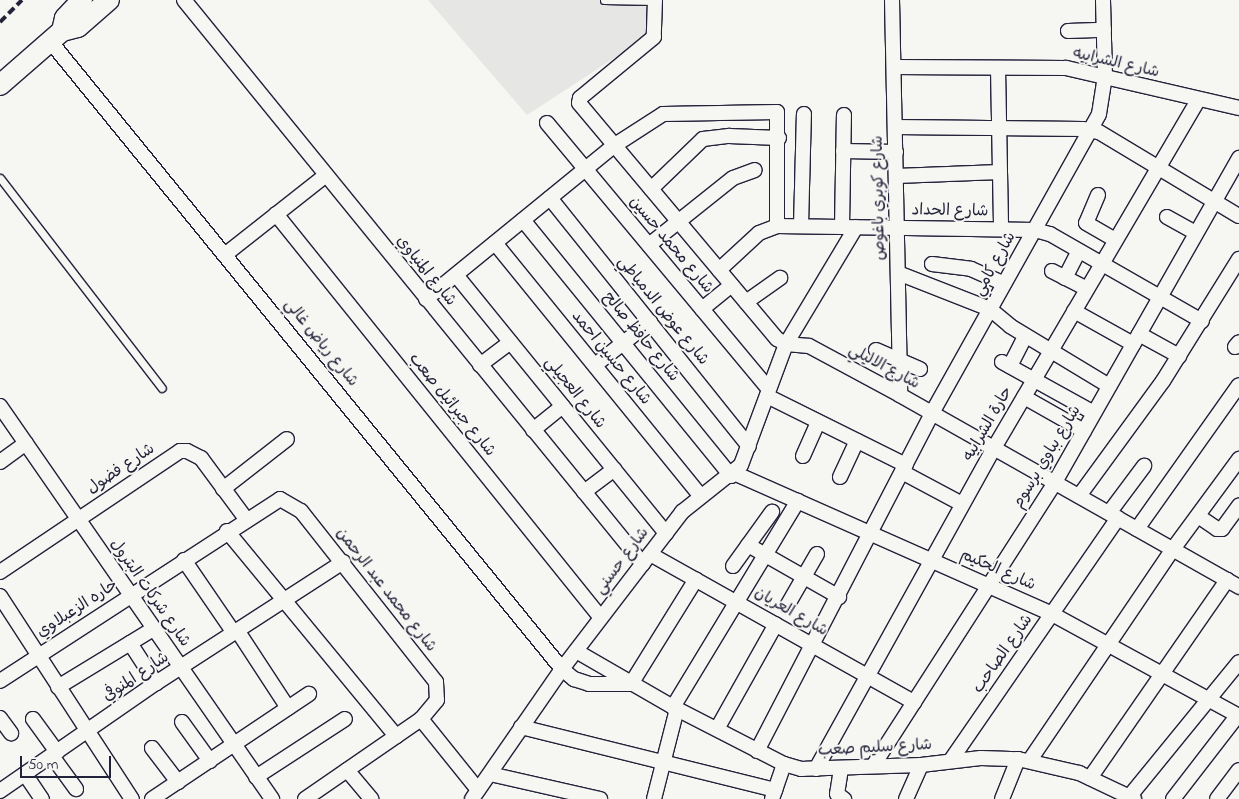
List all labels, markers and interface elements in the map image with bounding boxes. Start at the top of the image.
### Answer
street label: شارع الشرابيه [1071,44,1161,82]
street label: شارع كوبري باغوص [868,135,890,261]
street label: شارع محمد حسين [625,193,717,297]
street label: شارع الحداد [911,201,989,221]
street label: شارع كامي [970,229,1020,299]
street label: شارع المنياوي [392,232,460,310]
street label: شارع عوض الدمياطي [613,253,713,369]
street label: شارع حافظ صالح [599,288,683,386]
street label: شارع رياض غالي [280,295,362,391]
street label: شارع حسين احمد [567,307,655,409]
street label: شارع الاليلي [845,340,923,394]
street label: شارع جبرائيل صعب [405,350,499,460]
street label: شارع العجيلي [540,353,610,433]
street label: حارة الشرابيه [959,383,1017,465]
street label: شارع بباوي برسوم [1009,402,1085,512]
street label: شارع فضول [84,439,158,499]
street label: شارع محمد عبد الرحمن [332,524,440,656]
street label: شارع حسني [591,524,653,598]
street label: شارع شركات البترول [106,535,194,651]
street label: شارع الحكيم [957,545,1039,595]
street label: حاره الزعبلاوي [33,576,121,642]
street label: شارع العريان [751,583,831,641]
street label: شارع الصاحب [969,611,1037,697]
street label: شارع المنوفي [99,648,173,706]
street label: شارع سليم صعب [817,735,933,761]
scale bar [22,746,114,778]
text: 50 m [28,754,58,776]

